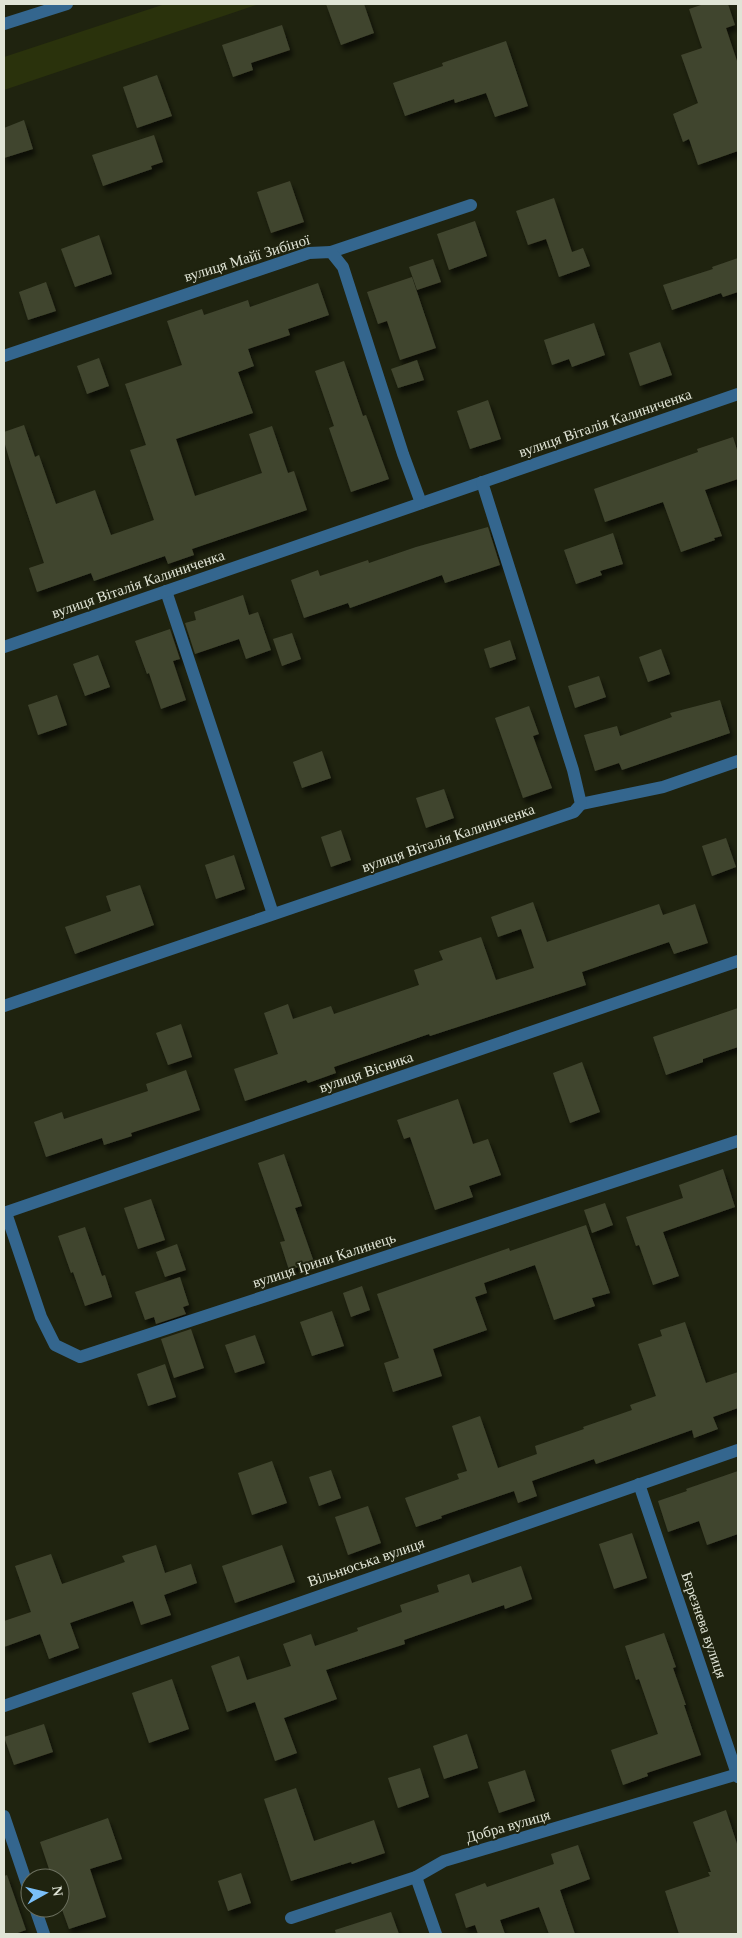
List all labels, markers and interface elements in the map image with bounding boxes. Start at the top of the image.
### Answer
street label: вулиця Майї Зибіної [182,231,313,285]
street label: вулиця Віталія Калиниченка [516,386,694,460]
street label: вулиця Віталія Калиниченка [49,547,227,621]
street label: вулиця Віталія Калиниченка [359,801,537,875]
street label: вулиця Вісника [317,1048,415,1096]
street label: вулиця Ірини Калинець [250,1229,398,1291]
street label: Вільнюська вулиця [305,1534,427,1590]
street label: Березнева вулиця [678,1570,730,1680]
street label: Добра вулиця [464,1806,552,1846]
north arrow [20,1868,70,1918]
text: N [49,1885,66,1897]

